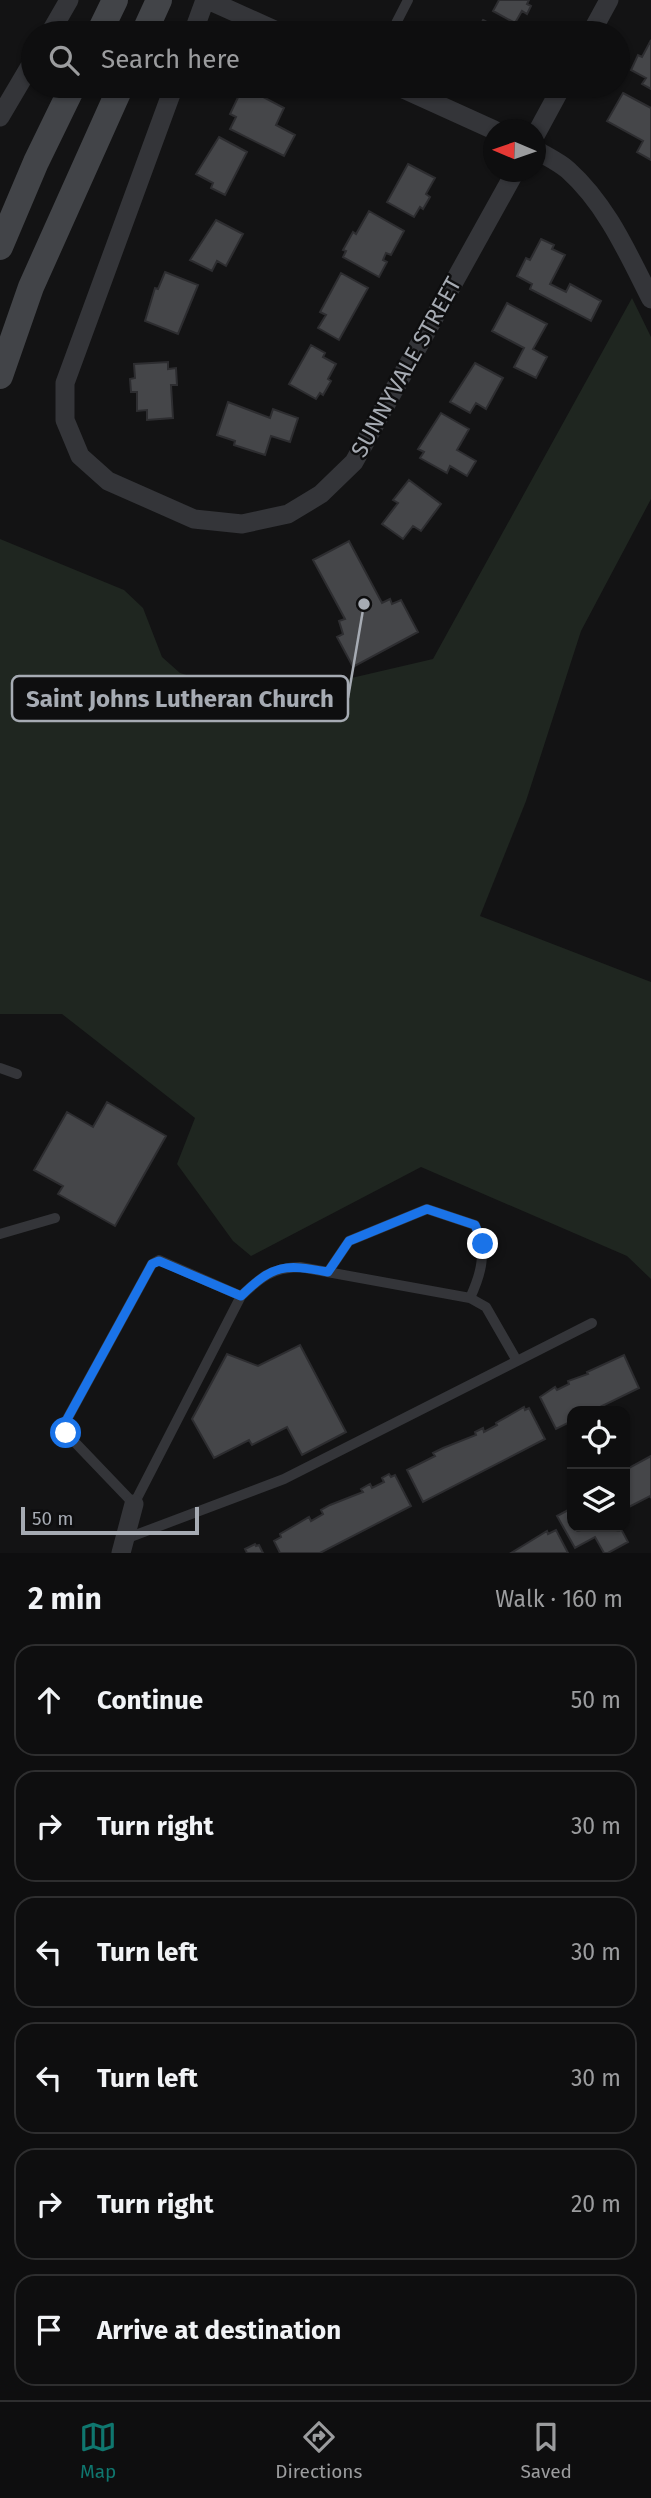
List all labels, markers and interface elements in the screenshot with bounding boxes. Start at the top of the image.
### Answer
search box [21,21,630,98]
icon: search [45,41,83,79]
text: Search here [101,44,240,75]
north arrow [483,119,546,182]
street label: SUNNYVALE STREET [345,272,467,462]
callout: Saint Johns Lutheran Church [12,676,348,721]
text: Saint Johns Lutheran Church [26,685,334,713]
route end [467,1228,498,1259]
map controls [567,1406,630,1532]
button: locate [567,1406,630,1469]
route start [50,1417,81,1448]
button: layers [567,1469,630,1532]
scale bar [21,1504,200,1536]
text: 50 m [32,1507,73,1530]
text: 2 min [28,1581,102,1617]
text: Walk · 160 m [495,1585,623,1613]
icon: ahead [30,1681,68,1719]
text: Continue [97,1685,203,1716]
text: 50 m [571,1686,621,1714]
icon: right [30,1807,68,1845]
text: Turn right [97,1811,214,1842]
text: 30 m [571,1812,621,1840]
icon: left [30,1933,68,1971]
text: Turn left [97,1937,198,1968]
text: 30 m [571,1938,621,1966]
icon: left [30,2059,68,2097]
text: Turn left [97,2063,198,2094]
text: 30 m [571,2064,621,2092]
icon: right [30,2185,68,2223]
text: Turn right [97,2189,214,2220]
text: 20 m [571,2190,621,2218]
icon: arrive [30,2311,68,2349]
text: Arrive at destination [97,2315,341,2346]
tab: Map [79,2418,117,2483]
tab: Directions [275,2418,362,2483]
tab: Saved [521,2418,572,2483]

